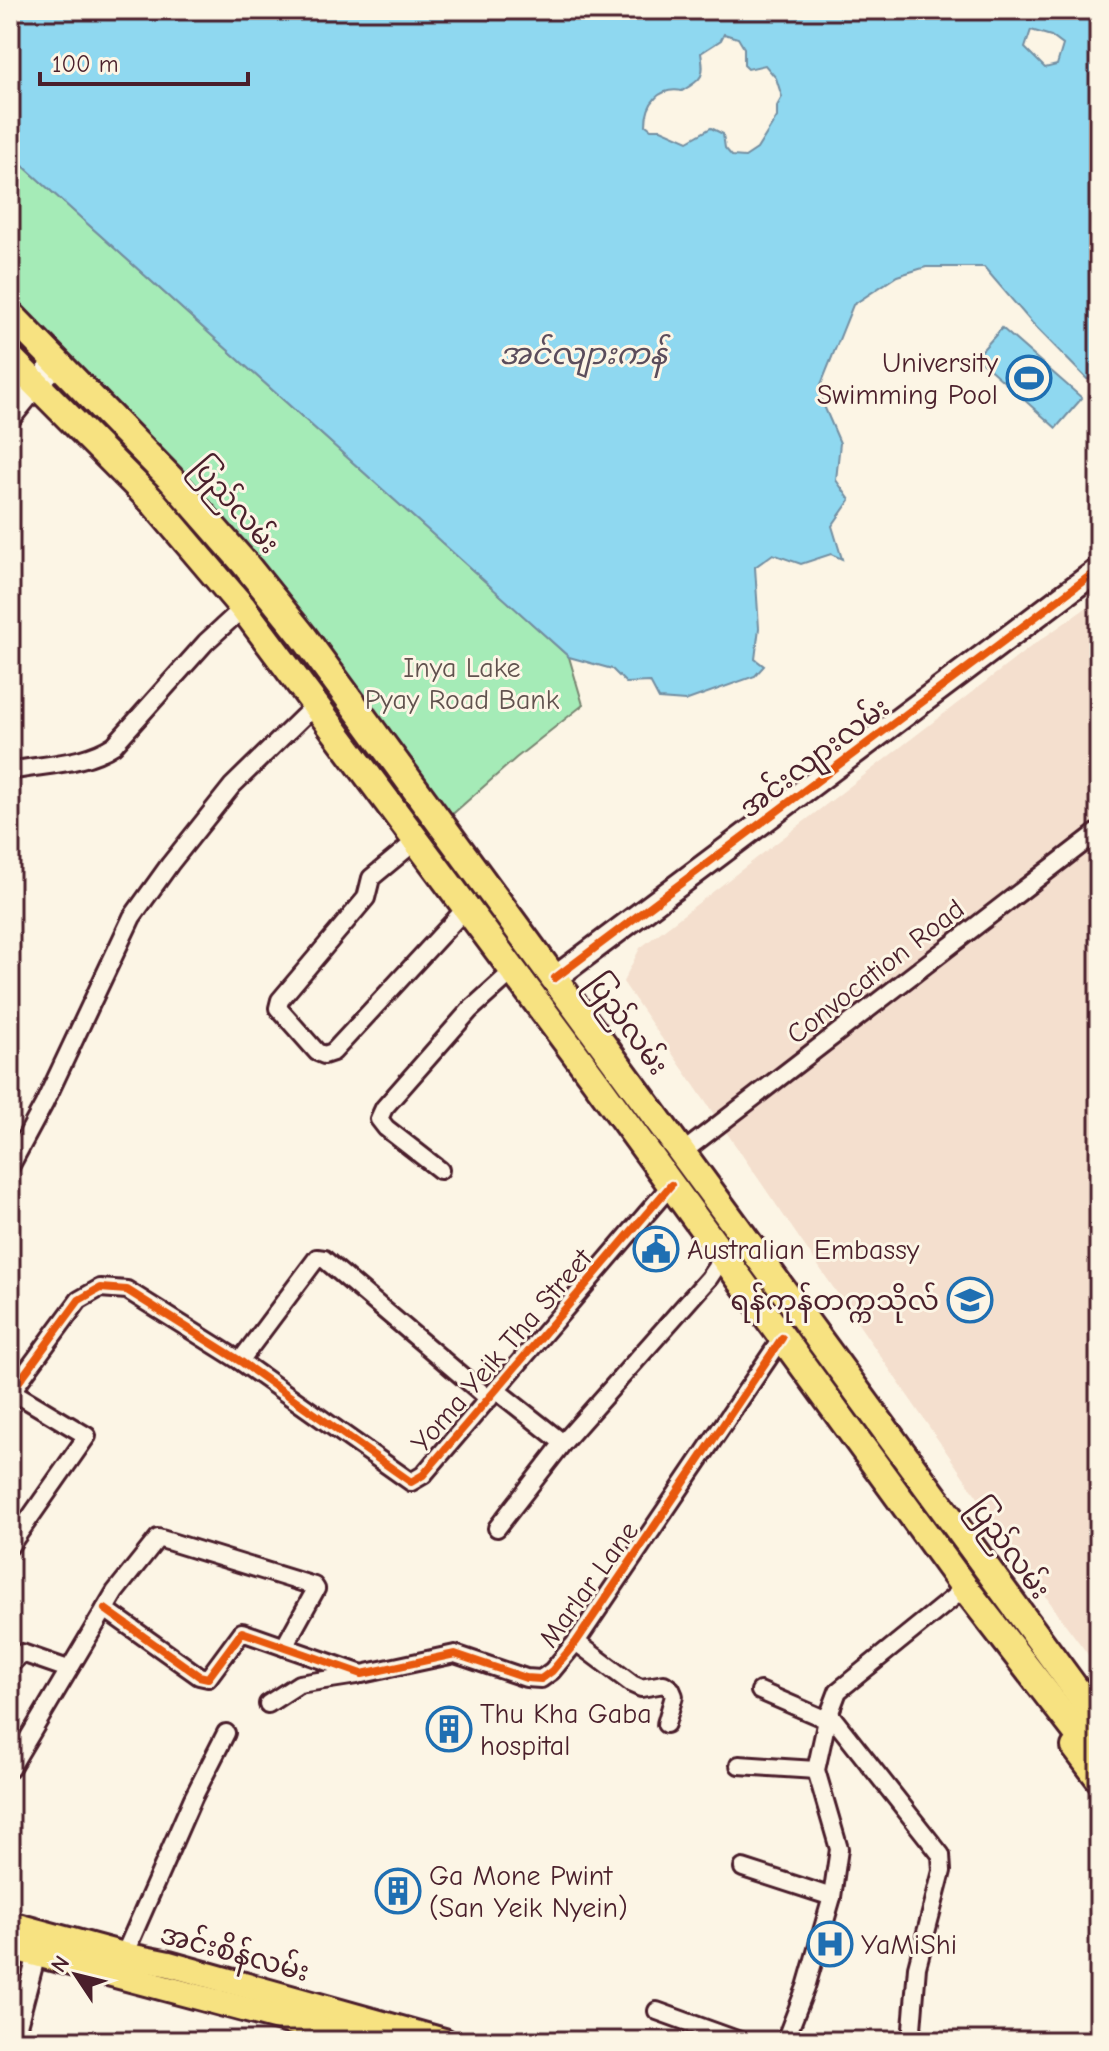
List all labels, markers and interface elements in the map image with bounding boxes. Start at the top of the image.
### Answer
scale bar [40,36,248,86]
text: 100 m [52,50,119,78]
water label: အင်လျားကန် [499,333,671,379]
place label: University Swimming Pool [817,347,998,411]
sports icon: University Swimming Pool [1005,354,1053,402]
street label: ပြည်လမ်း [180,449,288,564]
park label: Inya Lake Pyay Road Bank [365,652,560,716]
street label: အင်းလျားလမ်း [732,689,899,829]
street label: Convocation Road [781,893,971,1051]
street label: ပြည်လမ်း [575,966,677,1085]
public building icon: Australian Embassy [632,1225,680,1273]
place label: Australian Embassy [687,1234,920,1266]
street label: Yoma Yeik Tha Street [405,1242,599,1459]
school or university icon: ရန်ကုန်တက္ကသိုလ် [946,1276,994,1324]
place label: ရန်ကုန်တက္ကသိုလ် [730,1282,939,1323]
street label: ပြည်လမ်း [957,1490,1059,1609]
street label: Marlar Lane [532,1515,645,1654]
place label: Thu Kha Gaba hospital [480,1698,652,1762]
building icon: Thu Kha Gaba hospital [425,1705,473,1753]
place label: Ga Mone Pwint (San Yeik Nyein) [429,1860,628,1924]
building icon: Ga Mone Pwint (San Yeik Nyein) [374,1867,422,1915]
street label: အင်းစိန်လမ်း [155,1915,313,1994]
hospital icon: YaMiShi [806,1920,854,1968]
place label: YaMiShi [861,1929,957,1961]
north arrow [36,1935,116,2015]
text: N [46,1951,75,1977]

